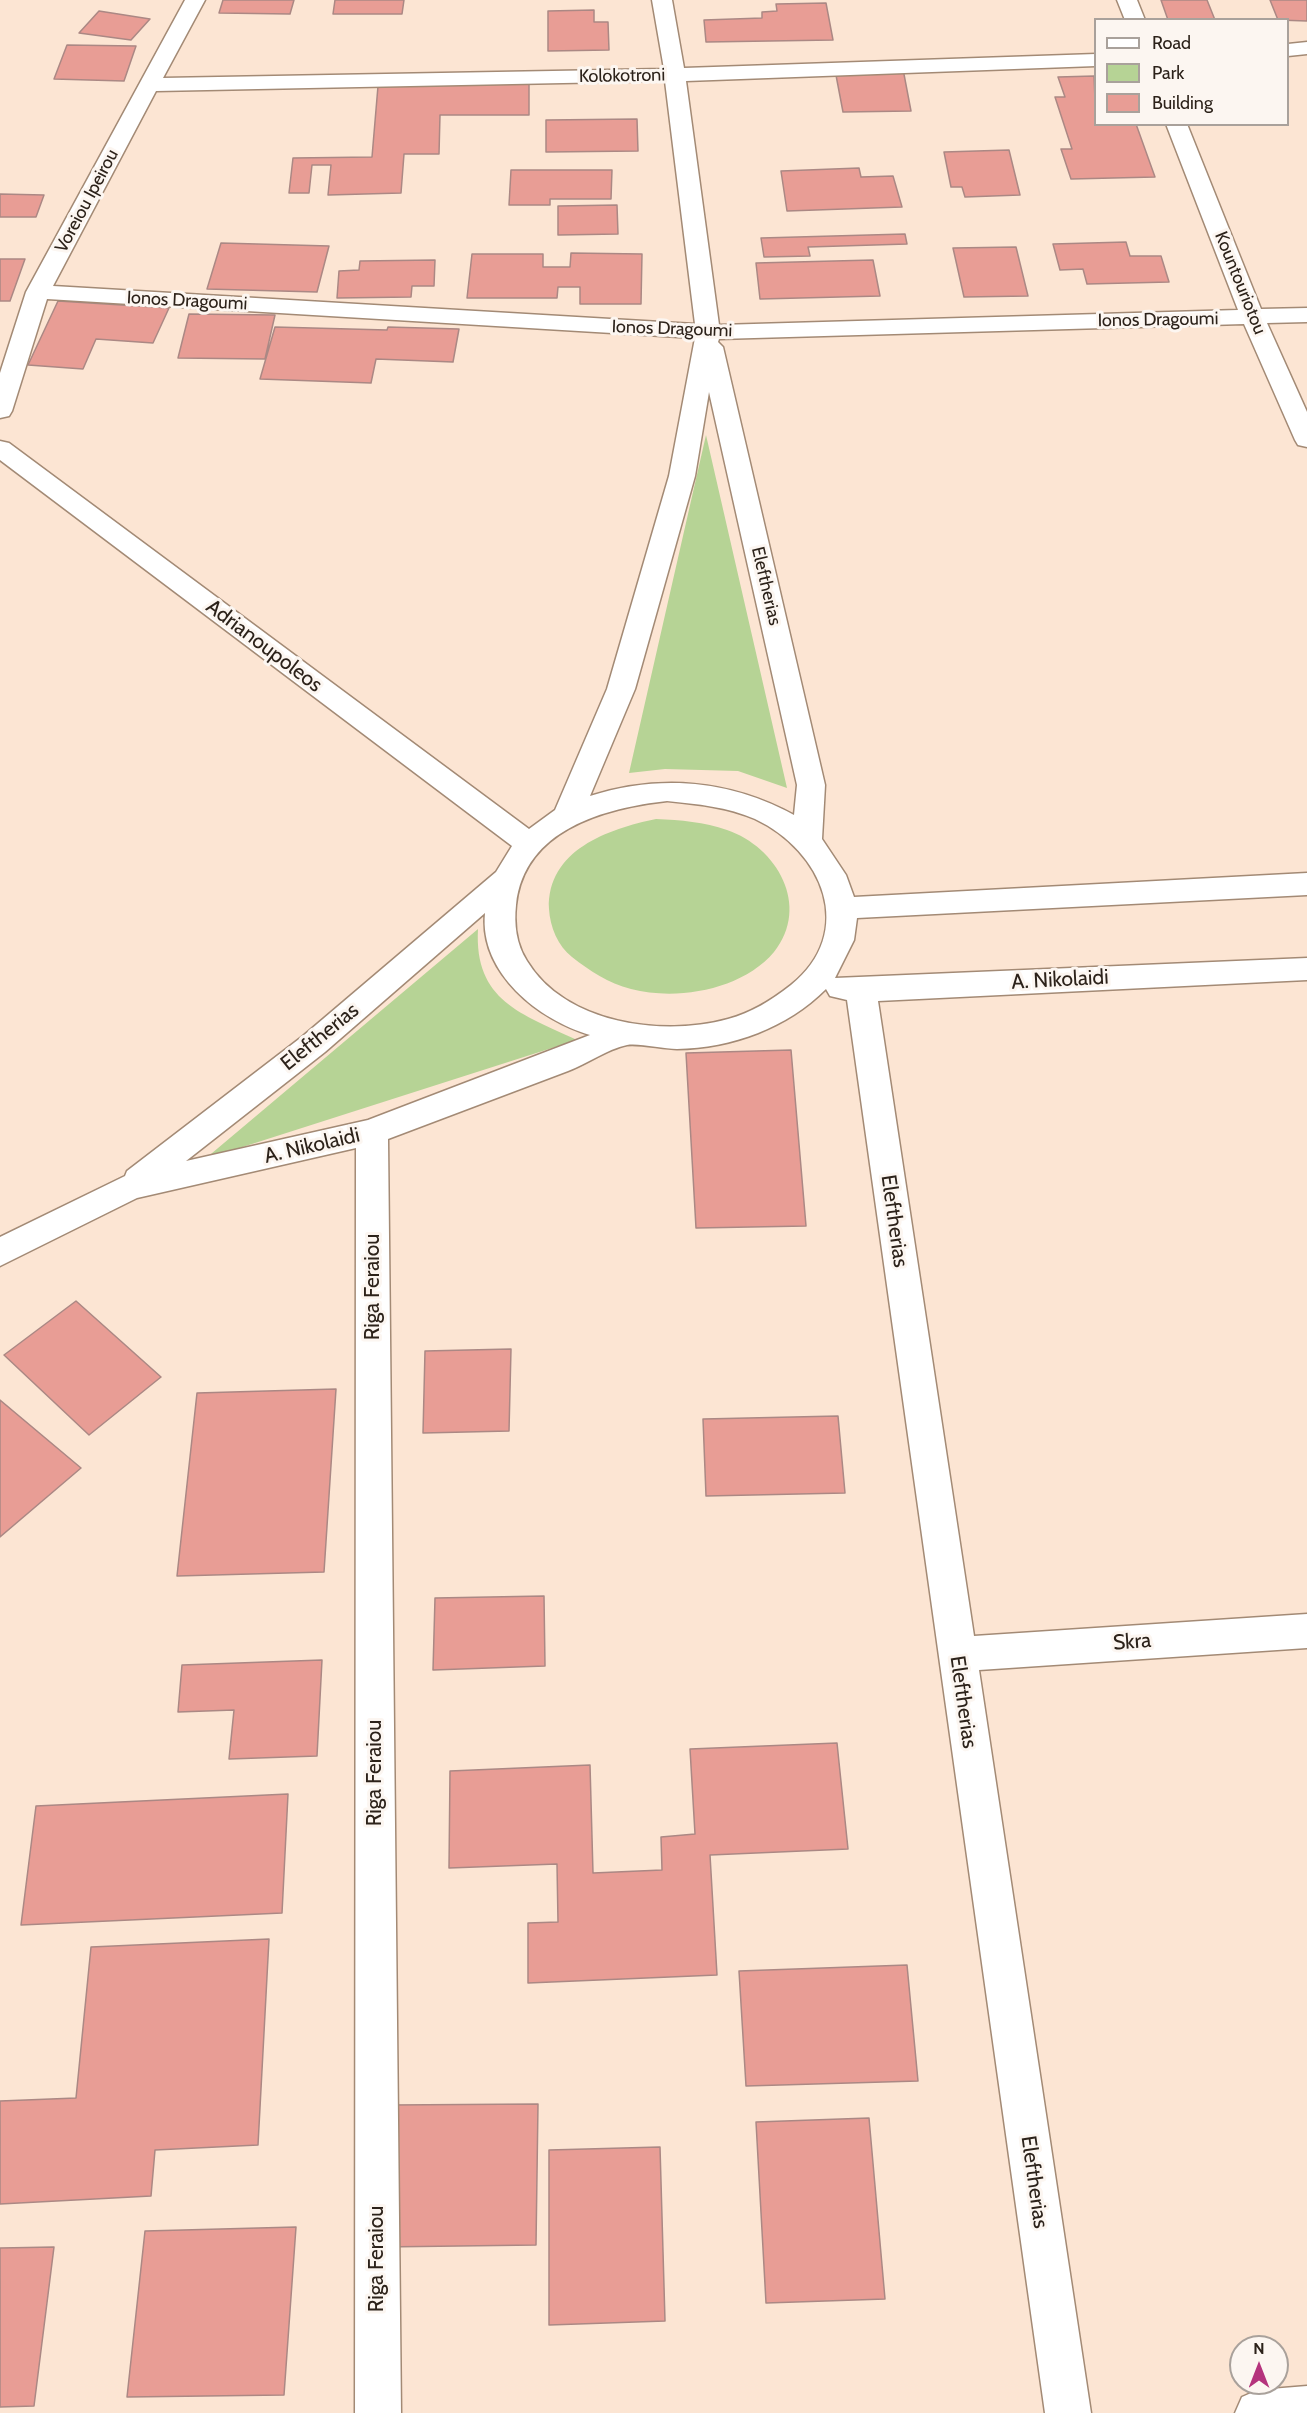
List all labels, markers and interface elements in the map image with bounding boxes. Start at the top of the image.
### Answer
legend [1094,18,1289,126]
text: Road [1152,32,1191,54]
text: Park [1152,62,1184,84]
street label: Kolokotroni [579,64,665,88]
text: Building [1152,92,1213,114]
street label: Voreiou Ipeirou [51,146,123,256]
street label: Kountouriotou [1210,229,1270,337]
street label: Ionos Dragoumi [126,287,248,315]
street label: Ionos Dragoumi [1097,308,1219,332]
street label: Ionos Dragoumi [611,316,733,342]
street label: Eleftherias [746,545,786,627]
street label: Adrianoupoleos [201,594,327,698]
street label: A. Nikolaidi [1011,965,1109,995]
street label: Eleftherias [276,998,364,1076]
street label: A. Nikolaidi [262,1123,362,1169]
street label: Eleftherias [875,1173,913,1269]
street label: Riga Feraiou [360,1234,386,1340]
street label: Skra [1112,1628,1152,1656]
street label: Eleftherias [944,1654,982,1750]
street label: Riga Feraiou [362,1720,388,1826]
street label: Eleftherias [1015,2134,1053,2230]
street label: Riga Feraiou [364,2206,390,2312]
north arrow [1229,2335,1289,2395]
text: N [1253,2339,1265,2358]

